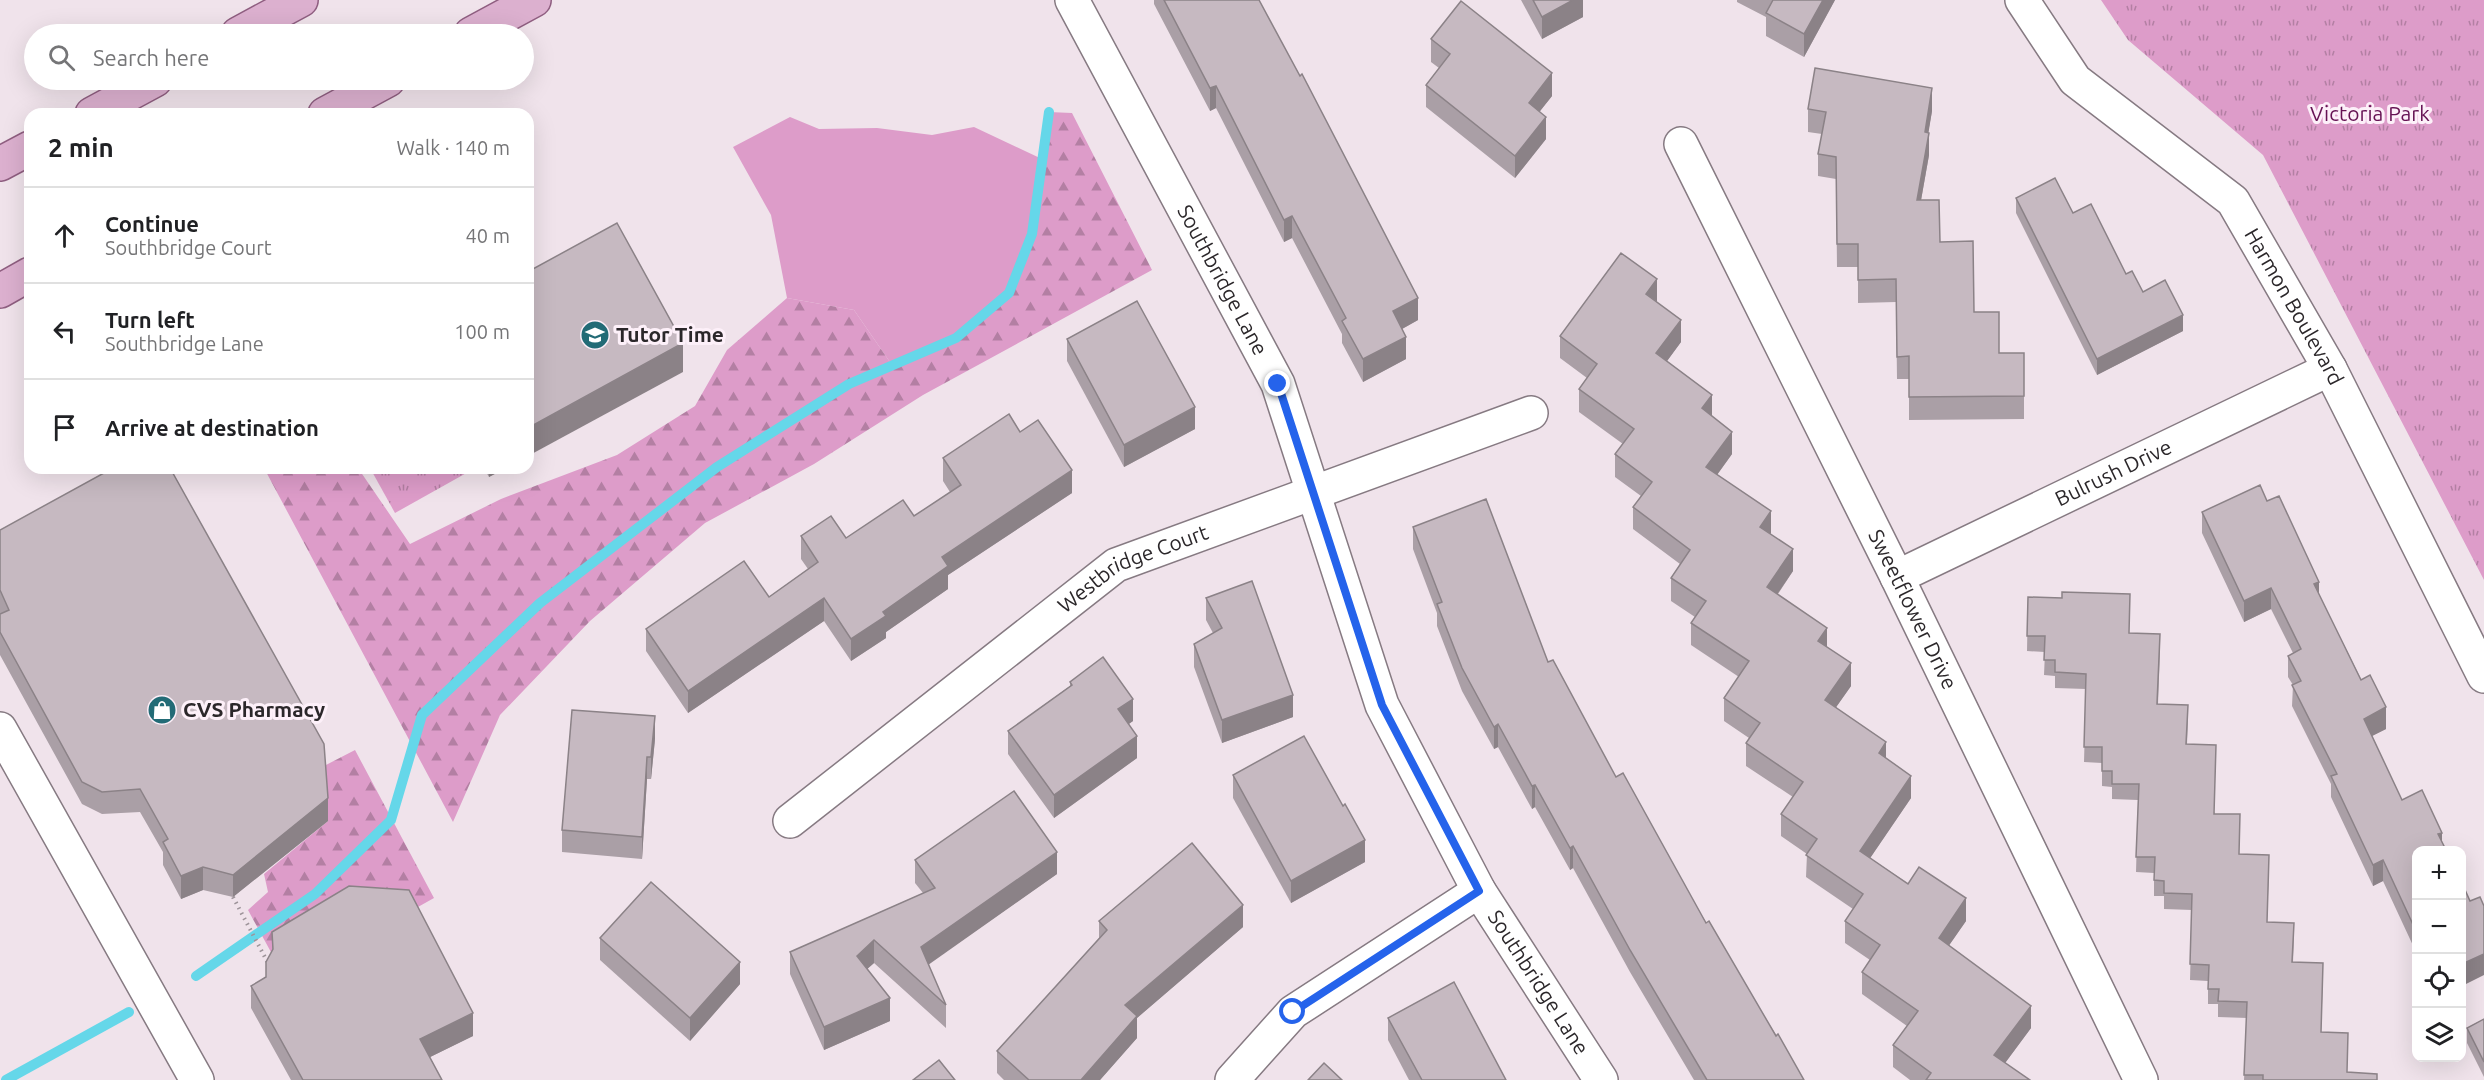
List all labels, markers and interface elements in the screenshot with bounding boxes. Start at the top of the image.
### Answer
search box [24,24,534,90]
icon: search [45,41,78,74]
text: Search here [93,45,209,70]
park label: Victoria Park [2310,101,2430,125]
text: 2 min [48,133,114,162]
text: Walk · 140 m [397,136,510,159]
street label: Southbridge Lane [1173,201,1273,359]
text: Continue [105,211,199,236]
icon: ahead [48,219,81,252]
text: 40 m [466,224,510,247]
street label: Harmon Boulevard [2240,224,2349,389]
text: Southbridge Court [105,236,272,259]
text: Turn left [105,307,195,332]
icon: left [48,315,81,348]
school or university icon: Tutor Time [579,319,611,351]
text: 100 m [454,320,510,343]
place label: Tutor Time [616,322,724,346]
text: Southbridge Lane [105,332,264,355]
route end [1264,370,1290,396]
icon: arrive [48,411,81,444]
text: Arrive at destination [105,415,319,440]
street label: Bulrush Drive [2051,434,2175,510]
street label: Westbridge Court [1053,519,1211,617]
street label: Sweetflower Drive [1864,525,1963,693]
shop icon: CVS Pharmacy [146,694,178,726]
place label: CVS Pharmacy [183,697,325,721]
map controls [2412,846,2466,1062]
button: + [2412,846,2466,900]
button: − [2412,900,2466,954]
street label: Southbridge Lane [1484,905,1594,1059]
button: locate [2412,954,2466,1008]
route start [1279,998,1305,1024]
button: layers [2412,1008,2466,1062]

